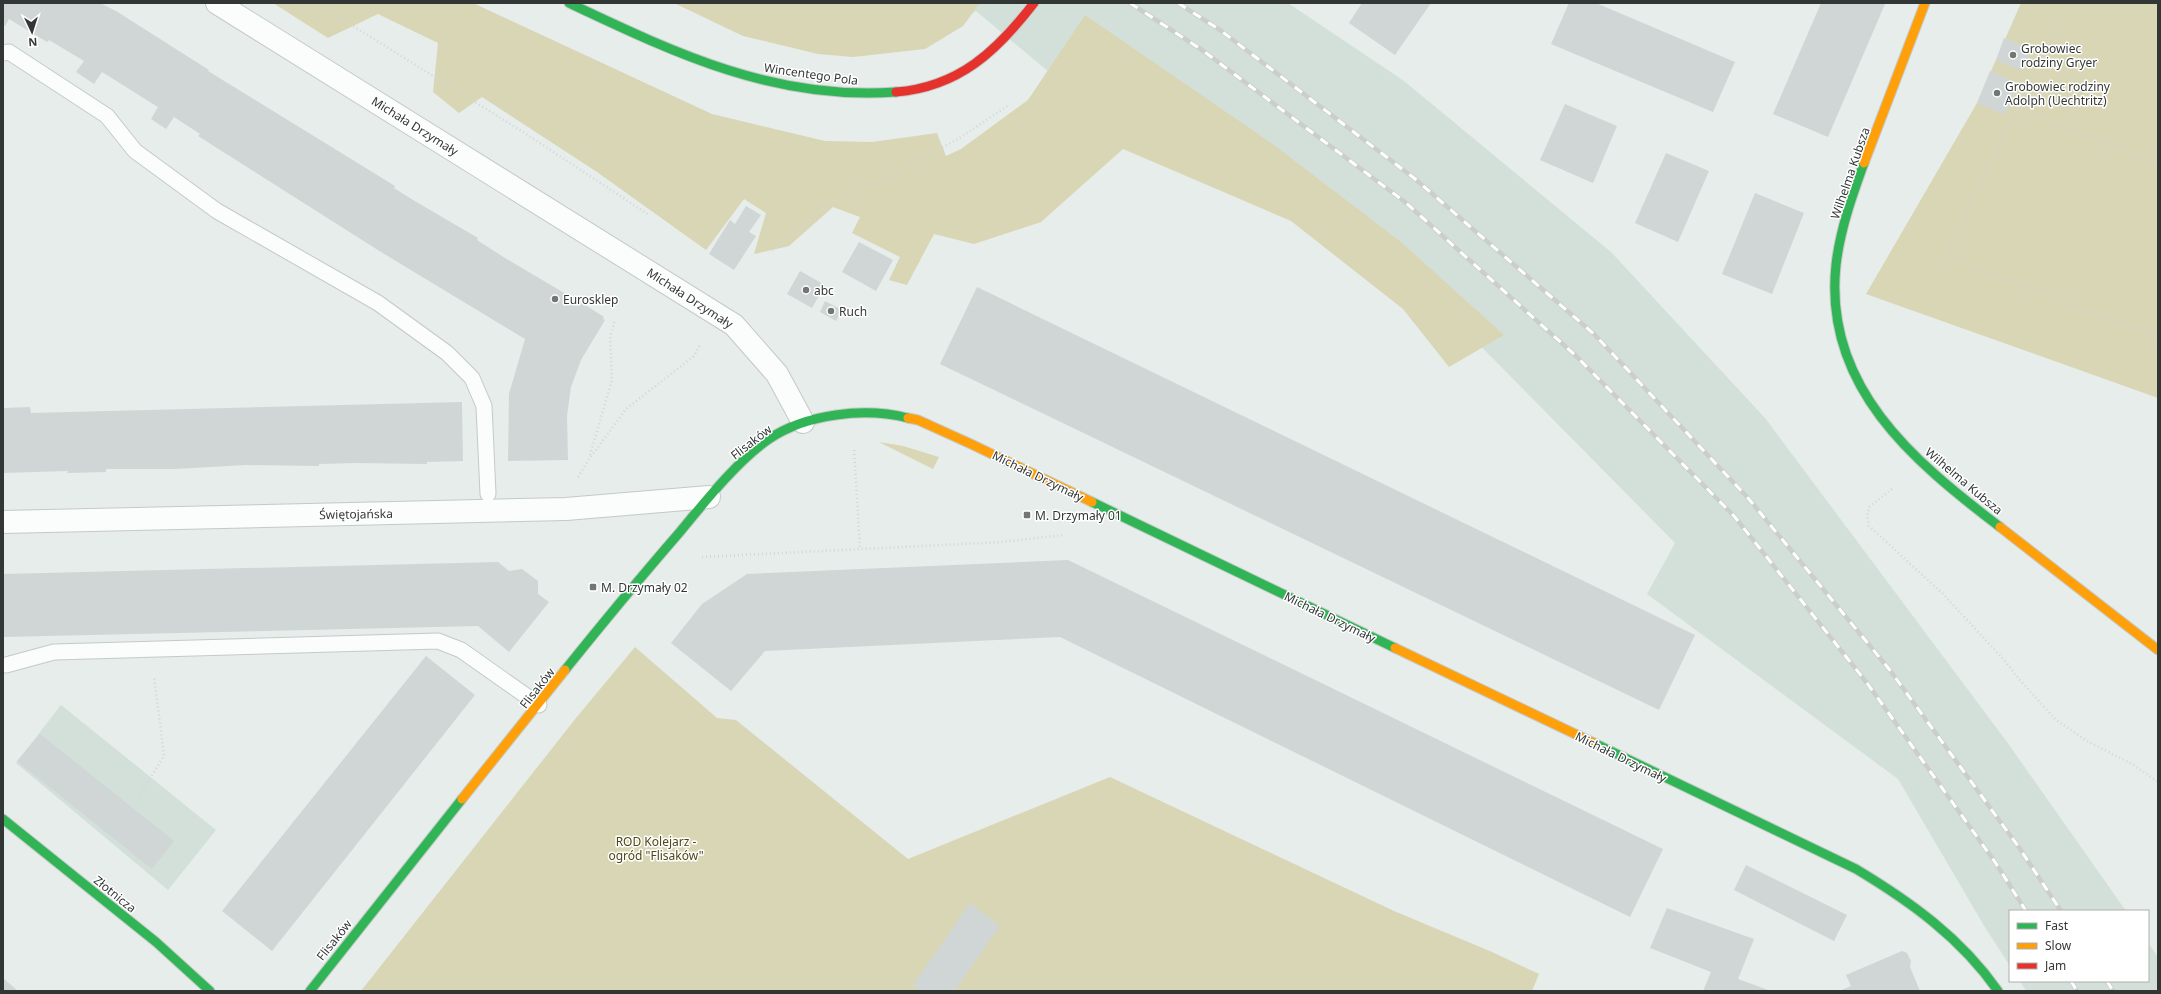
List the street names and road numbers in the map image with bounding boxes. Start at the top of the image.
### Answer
street label: Wincentego Pola [763,59,859,89]
street label: Michała Drzymały [368,92,462,160]
street label: Wilhelma Kubsza [1826,125,1874,221]
street label: Michała Drzymały [644,264,737,333]
street label: Flisaków [727,420,775,463]
street label: Wilhelma Kubsza [1922,444,2006,518]
street label: Michała Drzymały [990,447,1087,506]
street label: Świętojańska [319,505,393,523]
street label: Michała Drzymały [1282,588,1379,647]
street label: Flisaków [516,664,559,712]
street label: Michała Drzymały [1573,728,1670,787]
street label: Złotnicza [90,872,140,916]
street label: Flisaków [312,916,356,964]

